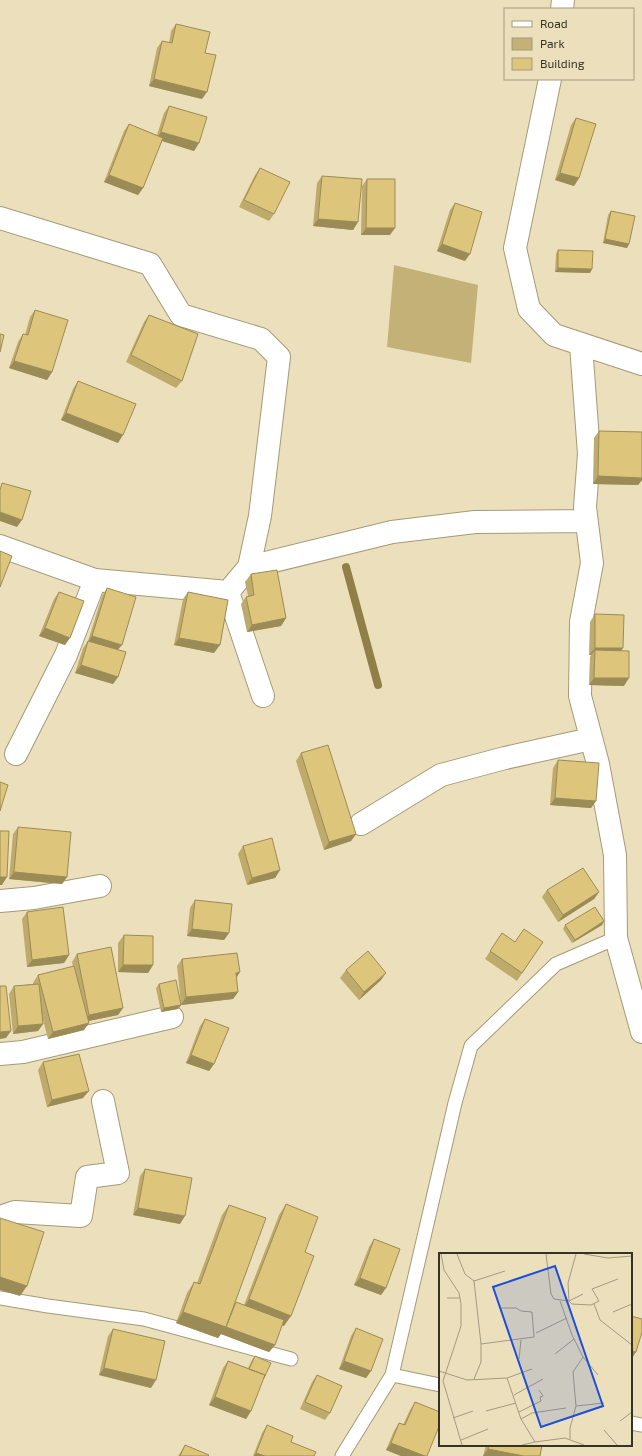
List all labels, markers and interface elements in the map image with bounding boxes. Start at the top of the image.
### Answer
legend [504,8,634,80]
text: Road [540,16,568,30]
text: Park [540,36,565,50]
text: Building [540,56,585,70]
inset map [439,1253,632,1446]

